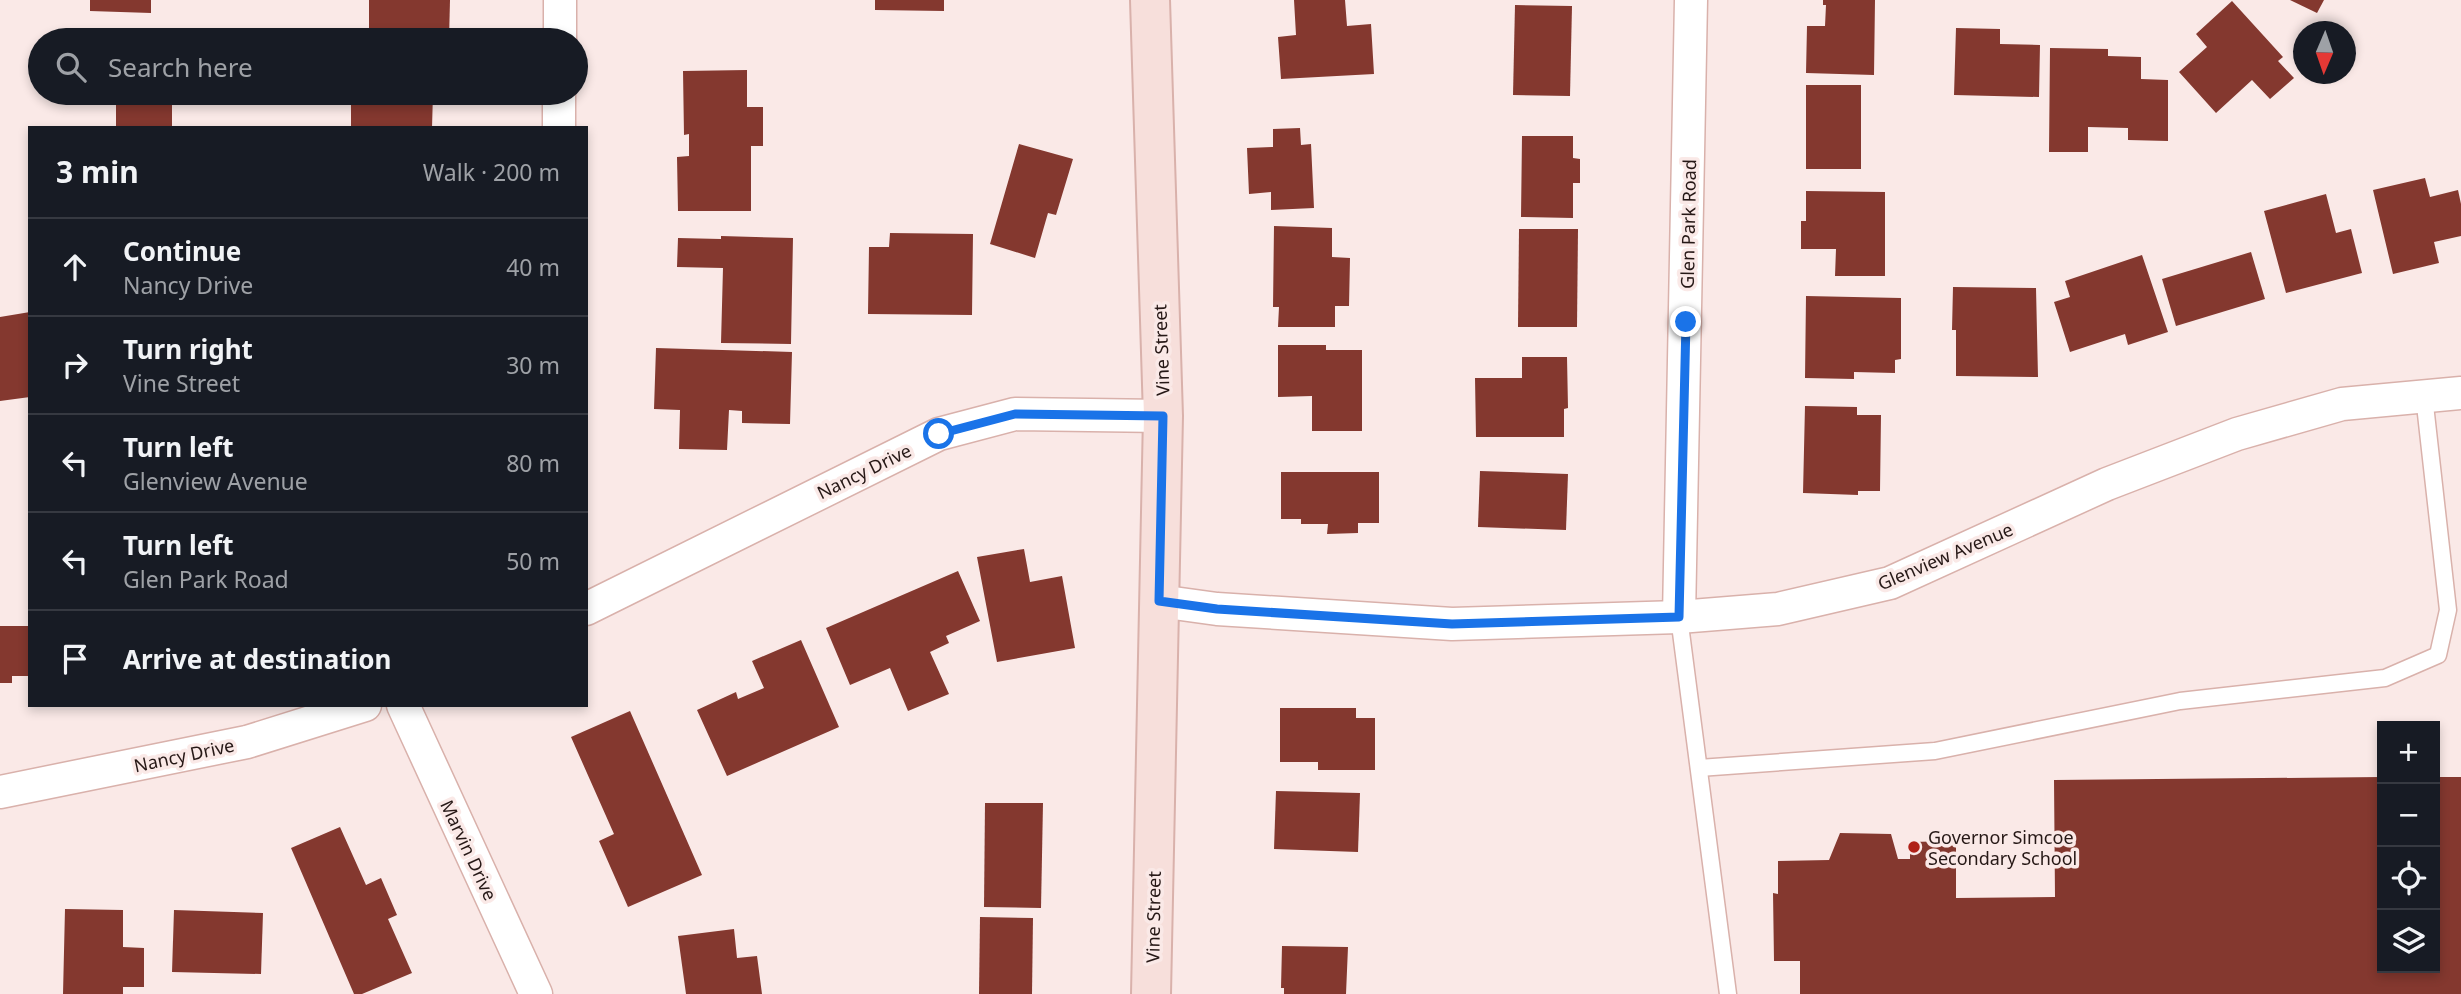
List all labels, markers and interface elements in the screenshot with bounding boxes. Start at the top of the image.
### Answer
north arrow [2293,21,2356,84]
search box [28,28,588,105]
icon: search [52,48,90,86]
text: Search here [108,49,253,85]
text: 3 min [56,151,139,192]
text: Walk · 200 m [423,156,560,188]
street label: Glen Park Road [1675,159,1701,289]
text: Continue [123,233,241,269]
icon: ahead [56,248,94,286]
text: 40 m [506,251,560,283]
text: Nancy Drive [123,269,253,301]
street label: Vine Street [1147,303,1175,396]
route end [1670,306,1701,337]
text: Turn right [123,331,253,367]
icon: right [56,346,94,384]
text: 30 m [506,349,560,381]
text: Vine Street [123,367,240,399]
route start [923,418,954,449]
text: Turn left [123,429,234,465]
street label: Nancy Drive [813,438,915,504]
icon: left [56,444,94,482]
text: 80 m [506,447,560,479]
text: Glenview Avenue [123,465,308,497]
street label: Glenview Avenue [1874,517,2016,595]
text: Turn left [123,527,234,563]
icon: left [56,542,94,580]
text: 50 m [506,545,560,577]
text: Glen Park Road [123,563,289,595]
icon: arrive [56,640,94,678]
text: Arrive at destination [123,641,392,677]
map controls [2377,721,2440,973]
button: + [2377,721,2440,784]
street label: Nancy Drive [132,733,236,777]
button: − [2377,784,2440,847]
street label: Marvin Drive [435,796,503,904]
place label: Governor Simcoe Secondary School [1928,825,2077,870]
marker: Governor Simcoe Secondary School [1906,839,1922,855]
button: locate [2377,847,2440,910]
street label: Vine Street [1140,870,1166,963]
button: layers [2377,910,2440,973]

